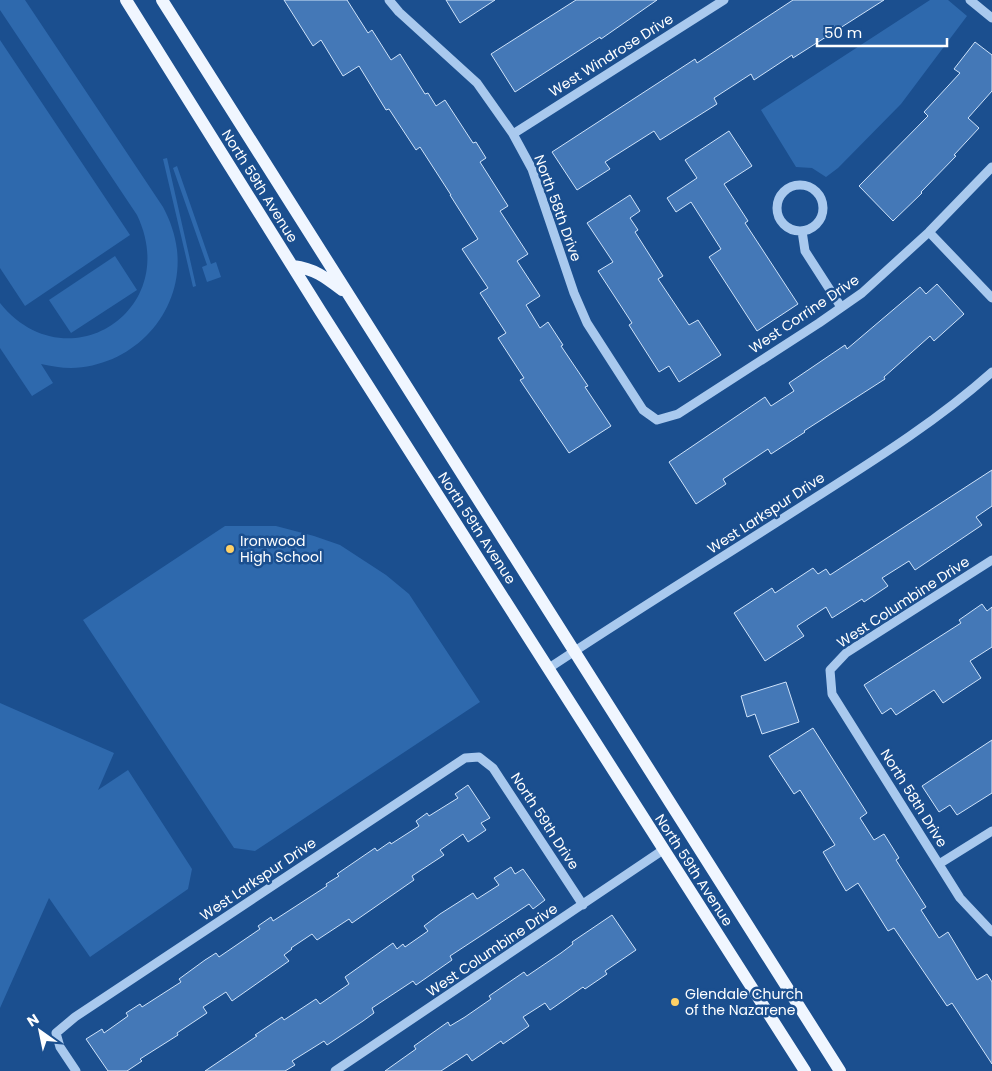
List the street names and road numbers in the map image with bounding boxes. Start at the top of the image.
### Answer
street label: West Windrose Drive [545,8,677,101]
street label: North 59th Avenue [217,126,303,247]
street label: North 58th Drive [529,152,587,264]
street label: West Corrine Drive [745,270,863,358]
street label: West Larkspur Drive [703,467,829,558]
street label: North 59th Avenue [433,468,521,588]
street label: West Columbine Drive [833,551,973,652]
street label: North 58th Drive [876,745,952,851]
street label: North 59th Drive [506,768,584,874]
street label: North 59th Avenue [650,810,738,930]
street label: West Larkspur Drive [196,832,320,925]
street label: West Columbine Drive [422,898,562,1001]

